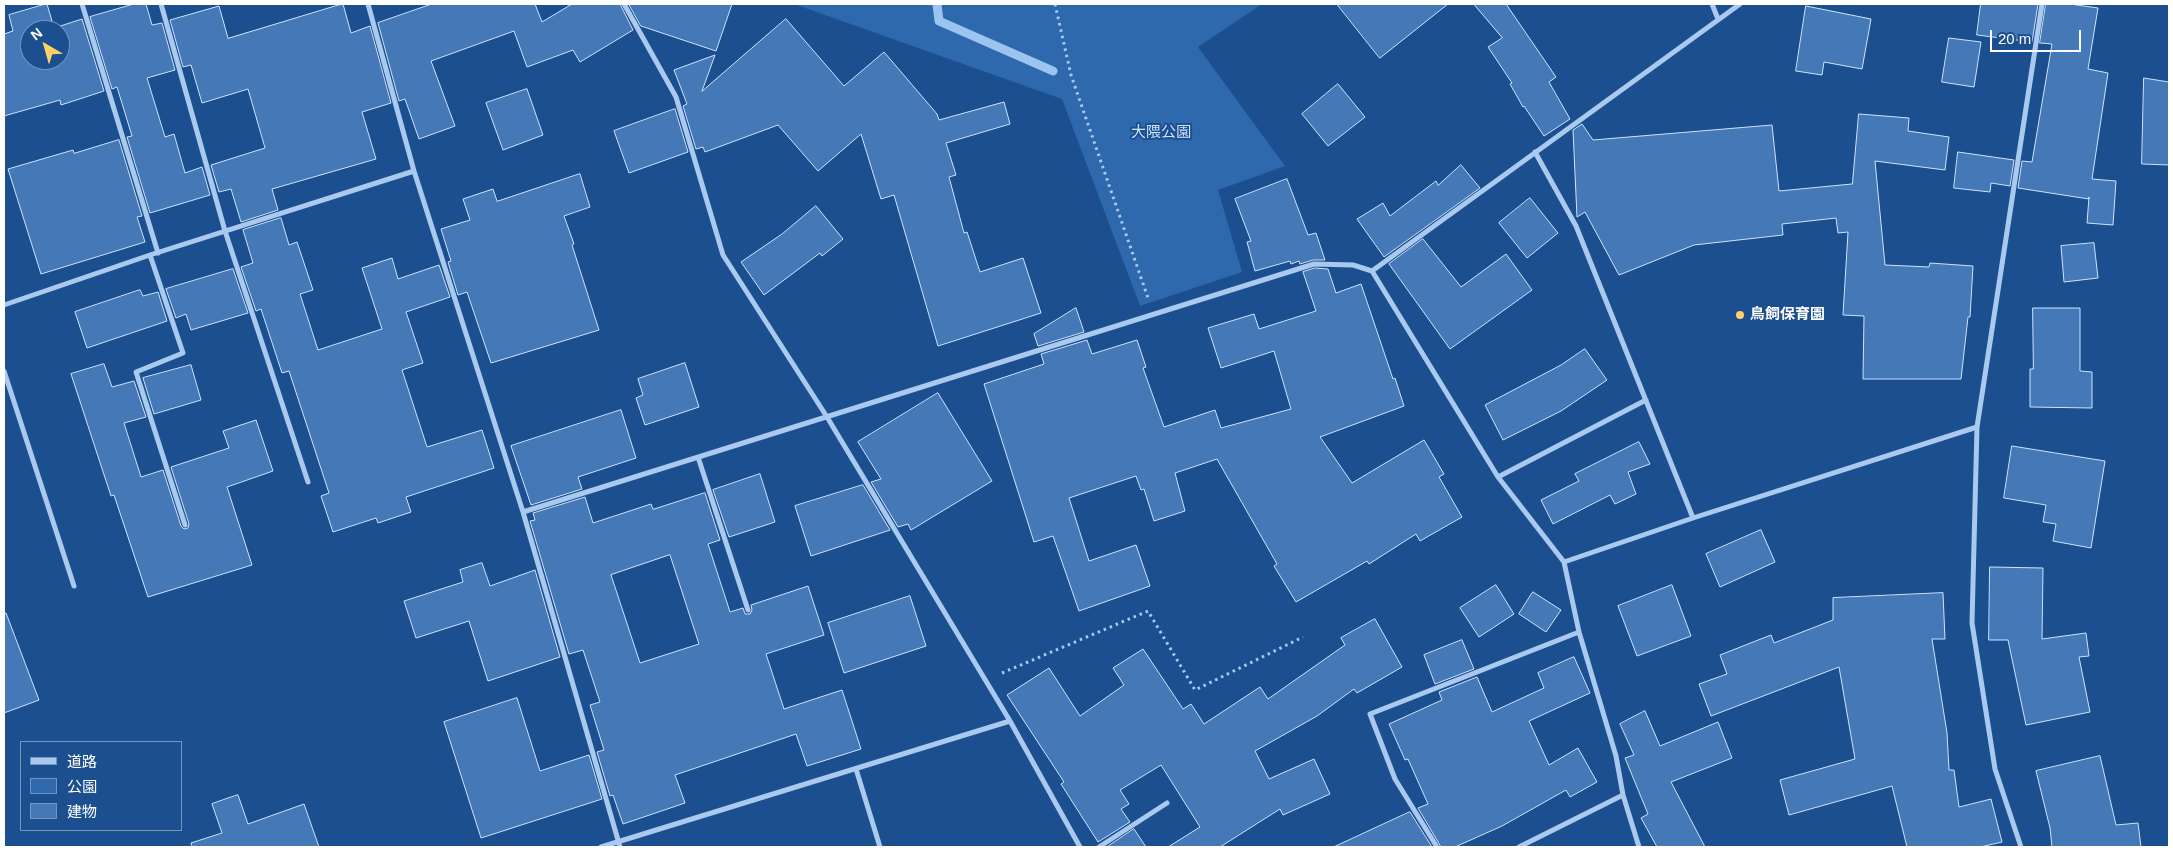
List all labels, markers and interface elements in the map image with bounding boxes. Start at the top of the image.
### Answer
north arrow [20,20,70,70]
scale bar [1993,20,2084,52]
text: N [27,25,45,43]
text: 20 m [1998,30,2031,47]
park label: 大隈公園 [1131,124,1191,142]
place label: 鳥飼保育園 [1750,306,1825,324]
marker: 鳥飼保育園 [1734,309,1746,321]
legend [20,741,182,831]
text: 道路 [67,753,97,770]
text: 公園 [67,778,97,795]
text: 建物 [67,803,97,820]

